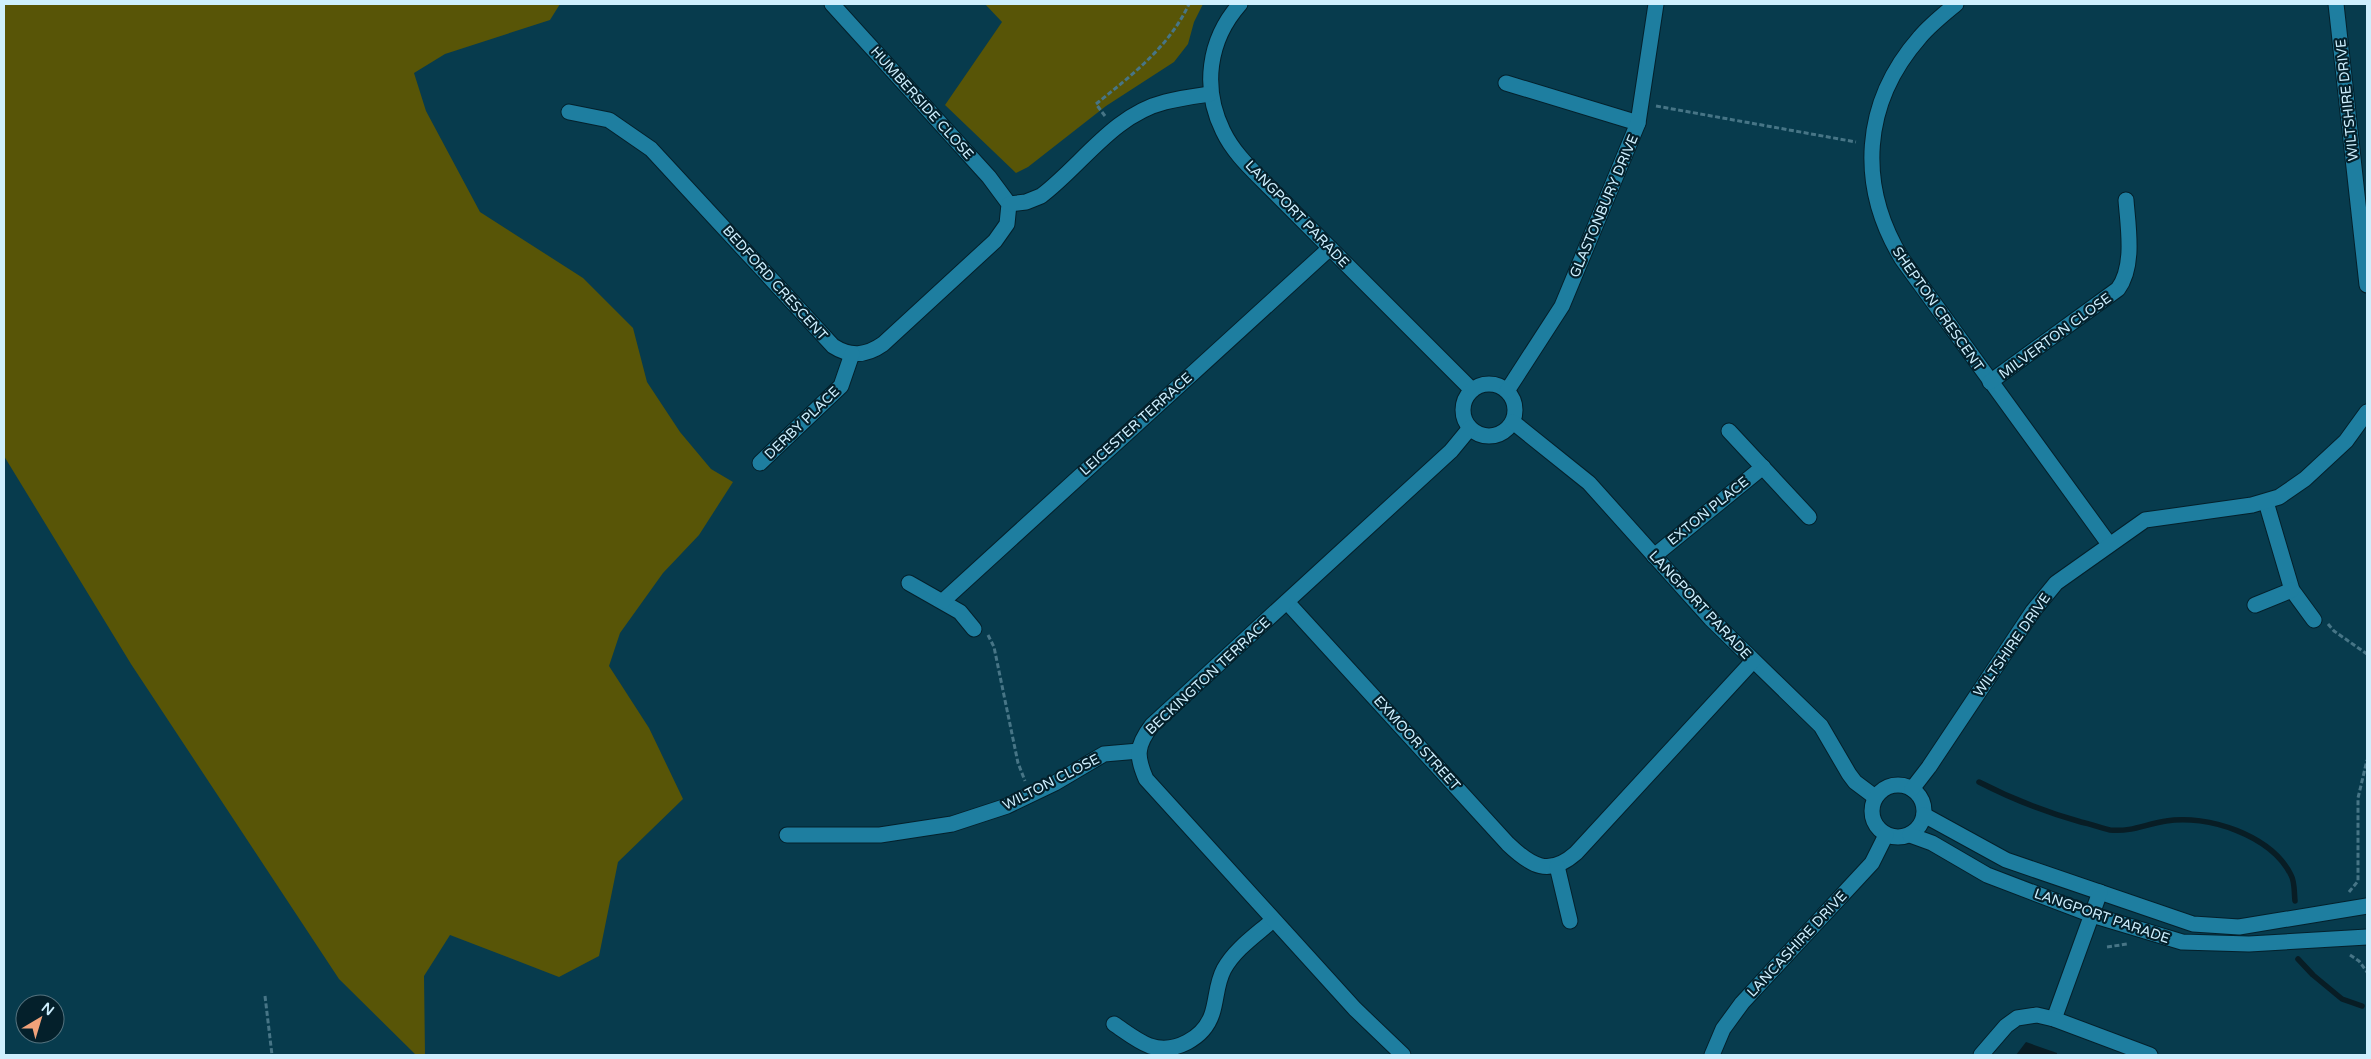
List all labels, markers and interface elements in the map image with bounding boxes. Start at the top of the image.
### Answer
street label: WILTSHIRE DRIVE [2332,38,2362,162]
street label: HUMBERSIDE CLOSE [867,43,977,163]
street label: GLASTONBURY DRIVE [1566,132,1642,280]
street label: LANGPORT PARADE [1242,157,1353,271]
street label: BEDFORD CRESCENT [719,222,831,344]
street label: SHEPTON CRESCENT [1889,244,1988,375]
street label: MILVERTON CLOSE [1996,290,2115,382]
street label: LEICESTER TERRACE [1076,369,1196,479]
street label: DERBY PLACE [761,383,843,463]
street label: EXTON PLACE [1664,473,1752,549]
street label: LANGPORT PARADE [1645,547,1755,663]
street label: WILTSHIRE DRIVE [1970,590,2054,700]
street label: BECKINGTON TERRACE [1142,614,1274,738]
street label: EXMOOR STREET [1370,692,1464,794]
street label: WILTON CLOSE [1000,750,1102,814]
street label: LANGPORT PARADE [2032,885,2172,947]
street label: LANCASHIRE DRIVE [1744,888,1850,1000]
north arrow [15,994,65,1044]
text: N [38,999,57,1019]

